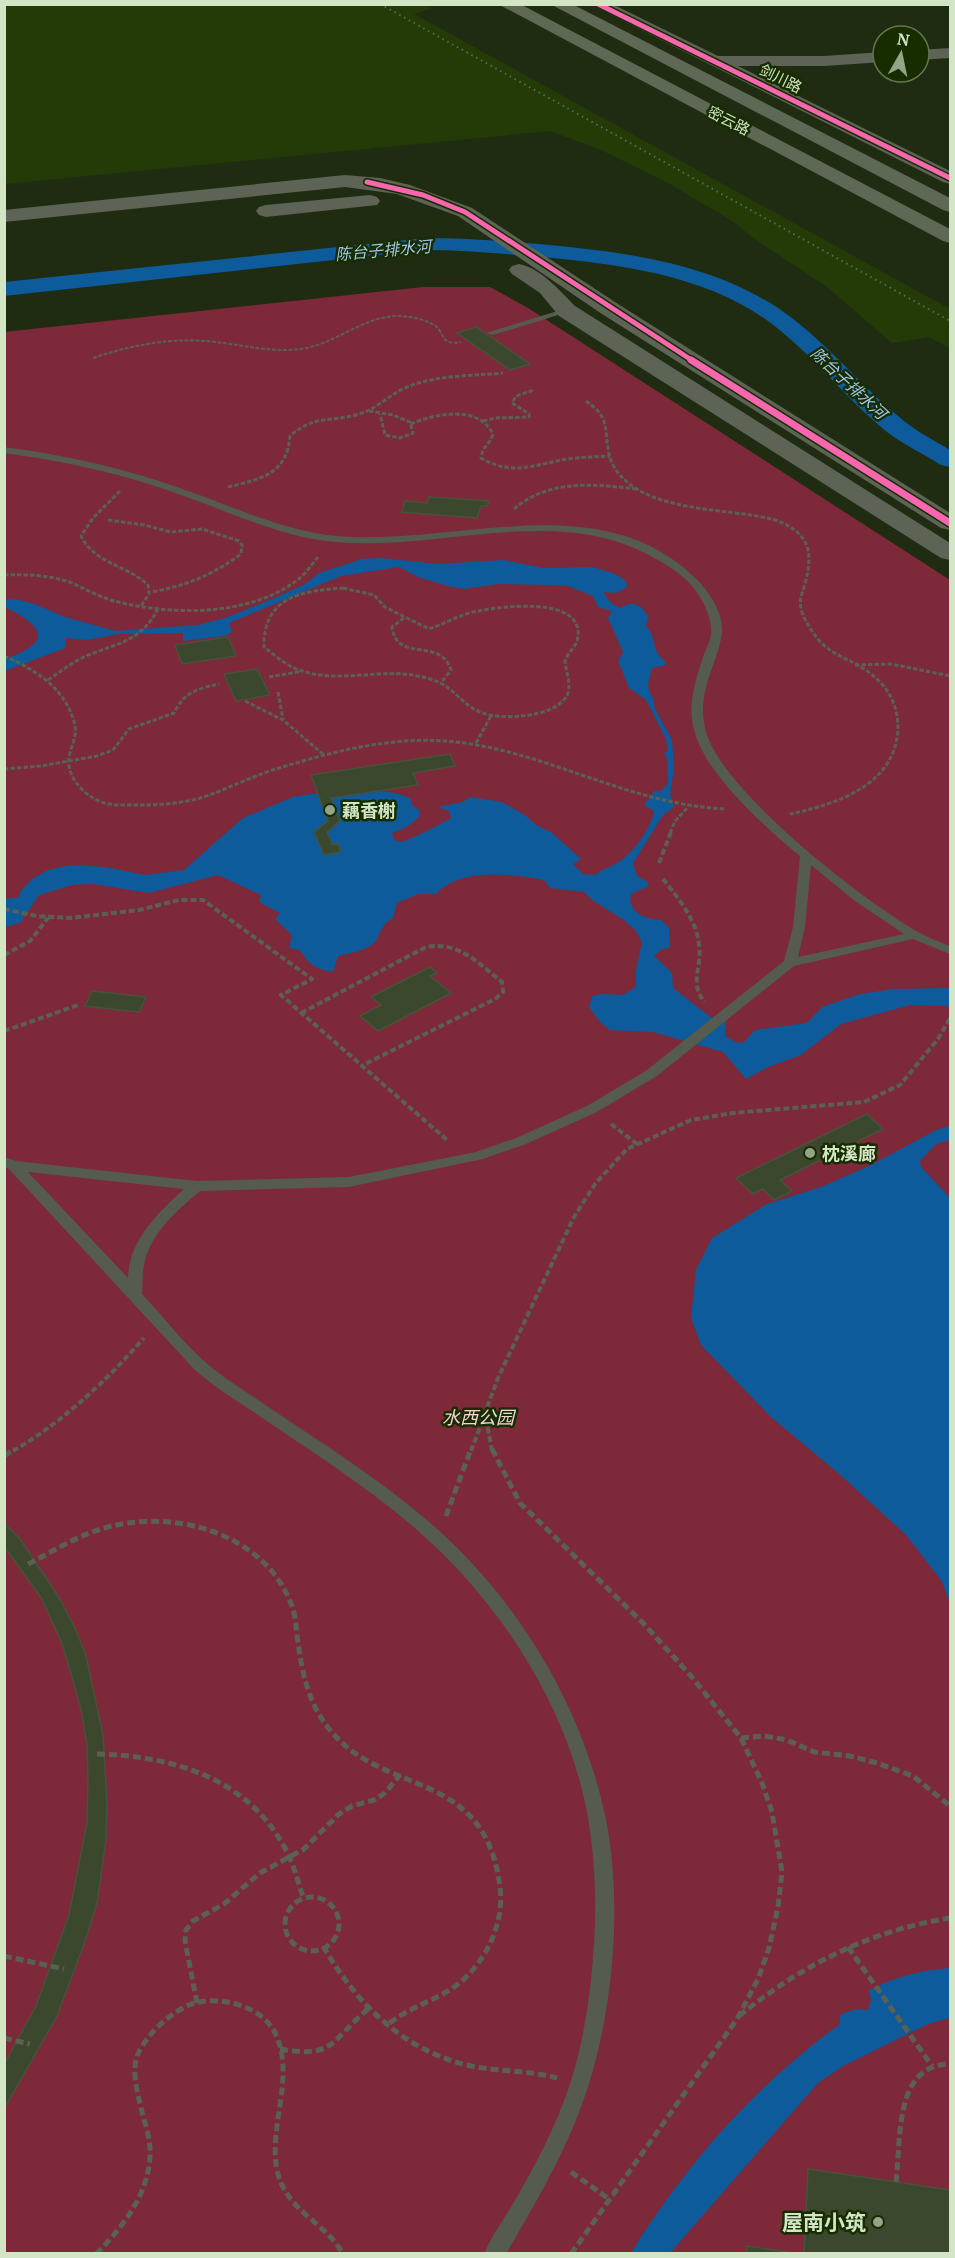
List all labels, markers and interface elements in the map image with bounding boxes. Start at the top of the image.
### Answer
north arrow [871,24,931,84]
text: N [896,27,911,51]
street label: 剑川路 [756,59,806,97]
street label: 密云路 [704,101,754,139]
water label: 陈台子排水河 [334,235,435,265]
water label: 陈台子排水河 [806,342,894,426]
place label: 藕香榭 [342,798,396,822]
marker: 藕香榭 [323,803,337,817]
place label: 枕溪廊 [822,1141,876,1165]
marker: 枕溪廊 [803,1146,817,1160]
park label: 水西公园 [442,1405,517,1429]
place label: 屋南小筑 [782,2208,866,2236]
marker: 屋南小筑 [871,2215,885,2229]

